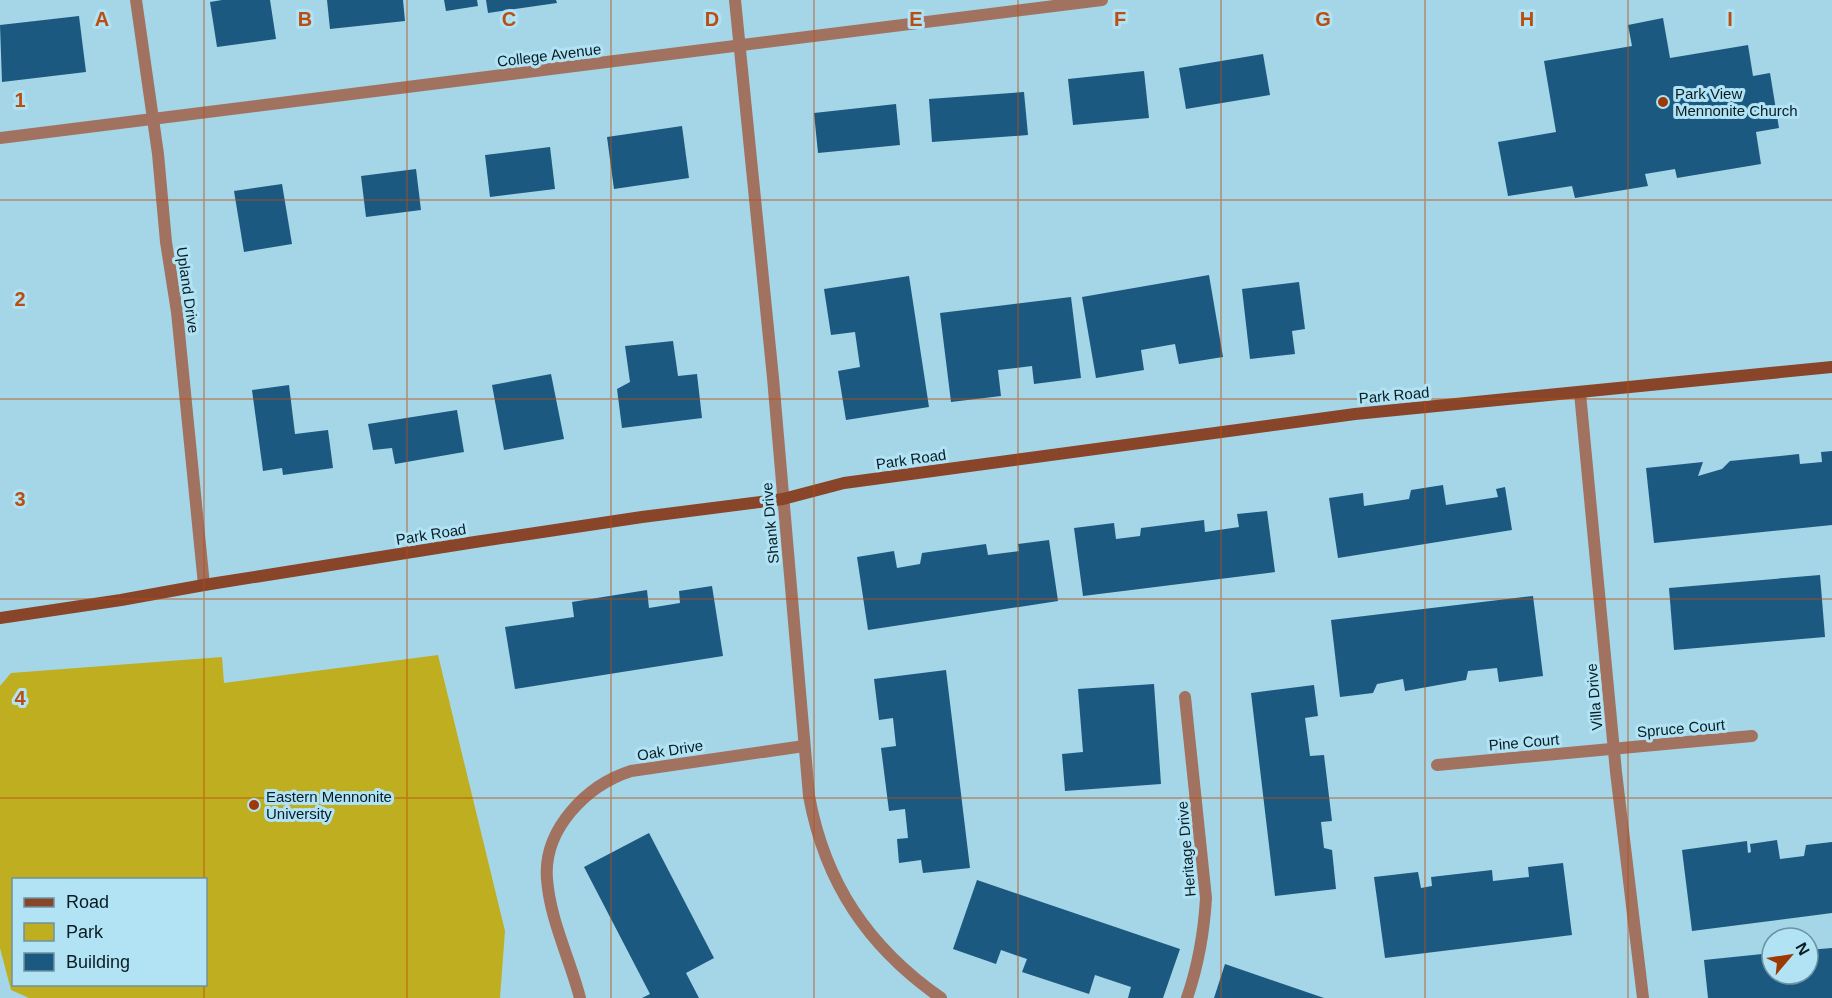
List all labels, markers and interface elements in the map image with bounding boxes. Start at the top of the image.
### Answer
text: A [95,8,109,30]
text: B [298,8,312,30]
text: C [502,8,516,30]
text: D [705,8,719,30]
text: E [909,8,923,30]
text: F [1114,8,1126,30]
text: G [1315,8,1331,30]
text: H [1520,8,1534,30]
text: I [1727,8,1733,30]
street label: College Avenue [496,40,602,70]
place label: Park View Mennonite Church [1675,85,1798,119]
text: 1 [14,89,26,111]
marker: Park View Mennonite Church [1656,95,1670,109]
street label: Upland Drive [174,246,202,334]
text: 2 [14,288,26,310]
street label: Park Road [1358,383,1430,407]
street label: Park Road [875,446,947,472]
street label: Shank Drive [758,482,782,564]
text: 3 [14,488,26,510]
street label: Park Road [395,520,467,548]
street label: Villa Drive [1583,663,1605,731]
text: 4 [14,687,26,709]
street label: Spruce Court [1636,716,1727,740]
street label: Pine Court [1488,730,1561,754]
street label: Oak Drive [636,736,704,764]
place label: Eastern Mennonite University [266,788,392,822]
marker: Eastern Mennonite University [247,798,261,812]
street label: Heritage Drive [1173,801,1199,897]
legend [12,878,207,986]
text: Road [66,892,109,912]
text: Park [66,922,104,942]
north arrow [1760,926,1820,986]
text: N [1792,940,1813,958]
text: Building [66,952,130,972]

